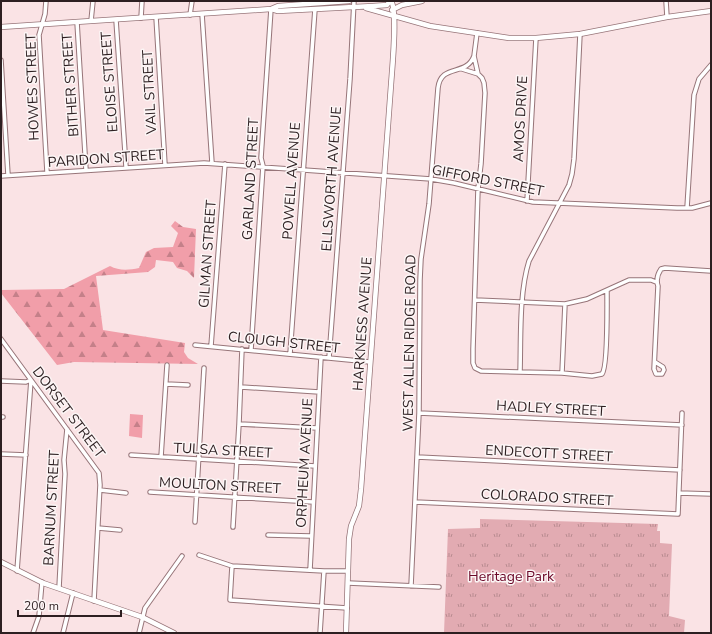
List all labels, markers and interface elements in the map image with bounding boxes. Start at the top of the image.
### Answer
street label: ELOISE STREET [96,31,122,133]
street label: HOWES STREET [21,32,44,141]
street label: BITHER STREET [57,32,84,138]
street label: VAIL STREET [138,49,161,136]
street label: AMOS DRIVE [509,75,532,163]
street label: ELLSWORTH AVENUE [317,106,346,252]
street label: GARLAND STREET [238,117,263,241]
street label: POWELL AVENUE [278,122,305,240]
street label: PARIDON STREET [47,145,166,172]
street label: GIFFORD STREET [430,160,546,201]
street label: GILMAN STREET [194,199,221,309]
street label: WEST ALLEN RIDGE ROAD [398,254,421,432]
street label: HARKNESS AVENUE [348,256,377,392]
street label: CLOUGH STREET [227,327,342,358]
street label: DORSET STREET [28,363,110,462]
street label: HADLEY STREET [496,396,607,421]
street label: ORPHEUM AVENUE [292,398,317,528]
street label: TULSA STREET [173,438,274,463]
street label: ENDECOTT STREET [485,441,614,466]
street label: BARNUM STREET [39,449,64,566]
street label: MOULTON STREET [159,473,282,498]
street label: COLORADO STREET [480,485,614,510]
park label: Heritage Park [468,567,555,586]
scale bar [18,592,121,618]
text: 200 m [24,598,59,614]

